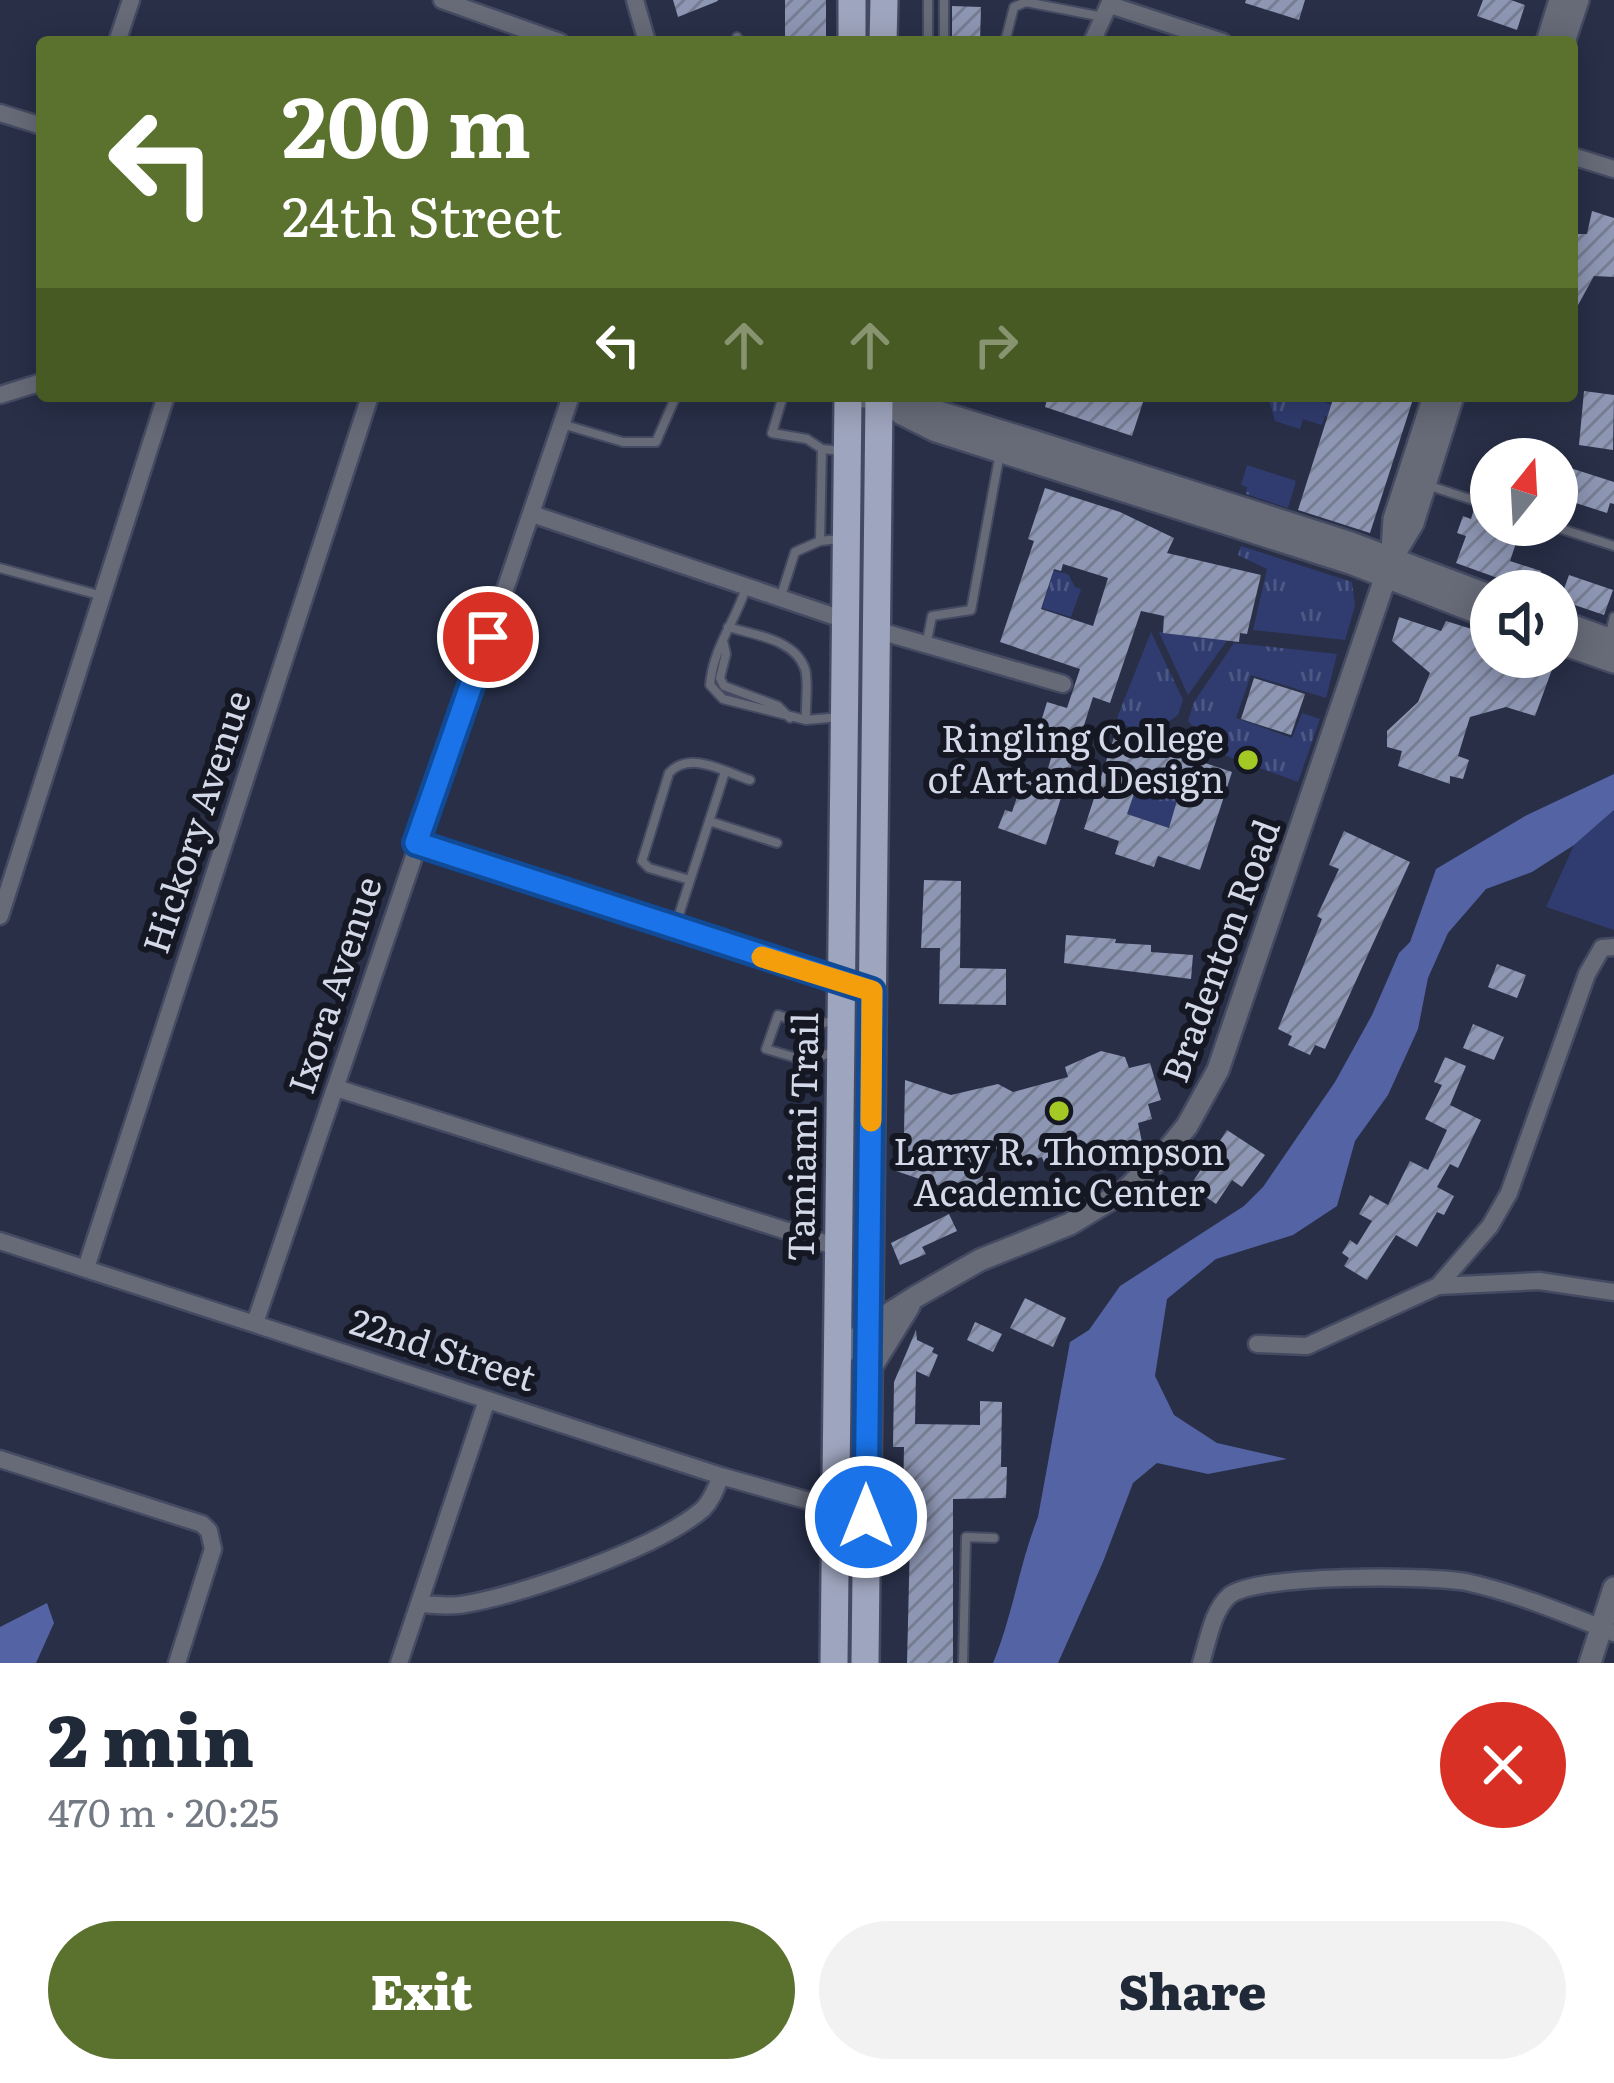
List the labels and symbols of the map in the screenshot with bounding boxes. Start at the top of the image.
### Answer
north arrow [1470,438,1578,546]
pin [437,586,539,688]
street label: Hickory Avenue [127,683,262,960]
place label: Ringling College of Art and Design [928,710,1224,804]
marker: Ringling College of Art and Design [1235,747,1261,773]
street label: Bradenton Road [1147,811,1291,1089]
street label: Ixora Avenue [273,869,393,1100]
street label: Tamiami Trail [772,1012,829,1262]
marker: Larry R. Thompson Academic Center [1046,1098,1072,1124]
place label: Larry R. Thompson Academic Center [893,1123,1225,1217]
street label: 22nd Street [344,1293,544,1403]
position arrow [803,1454,929,1580]

